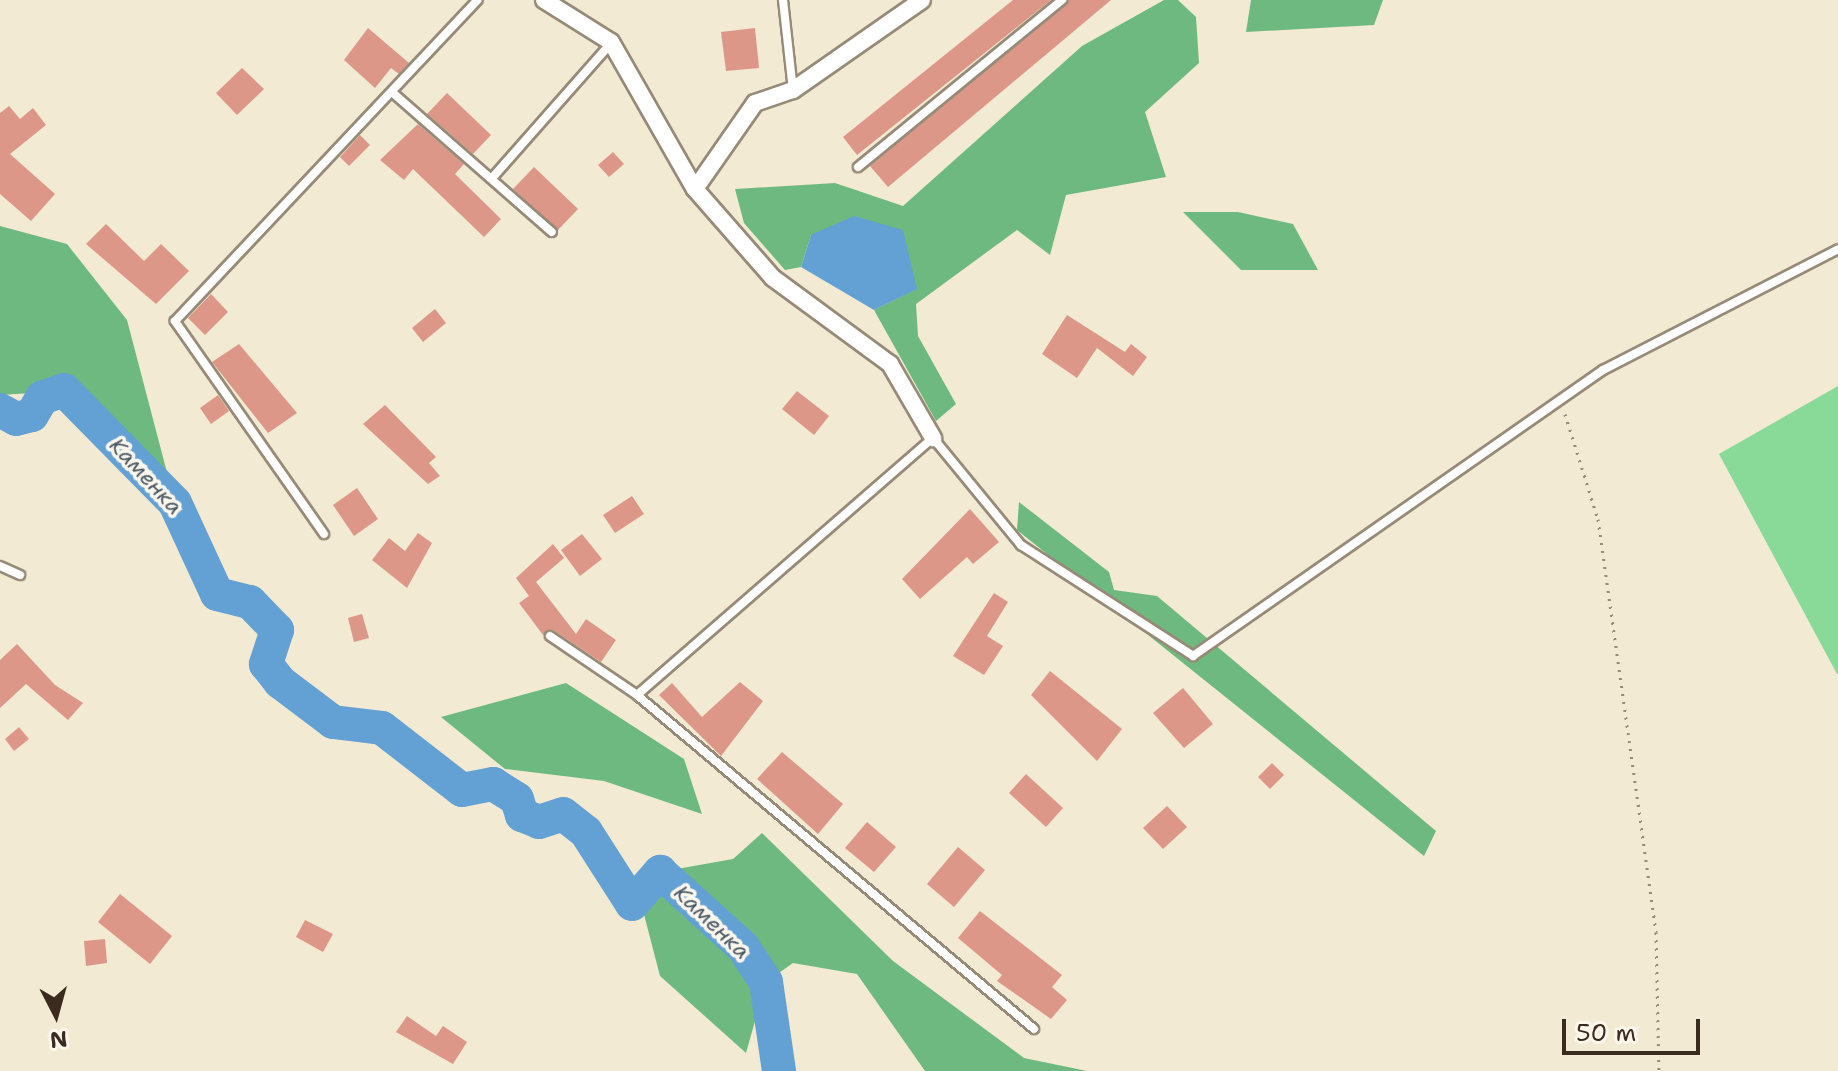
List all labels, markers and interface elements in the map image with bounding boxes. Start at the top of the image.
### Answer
water label: Каменка [104,432,188,520]
water label: Каменка [669,879,755,965]
north arrow [16,975,96,1055]
scale bar [1566,1003,1704,1053]
text: 50 m [1576,1017,1636,1049]
text: N [48,1024,69,1055]

